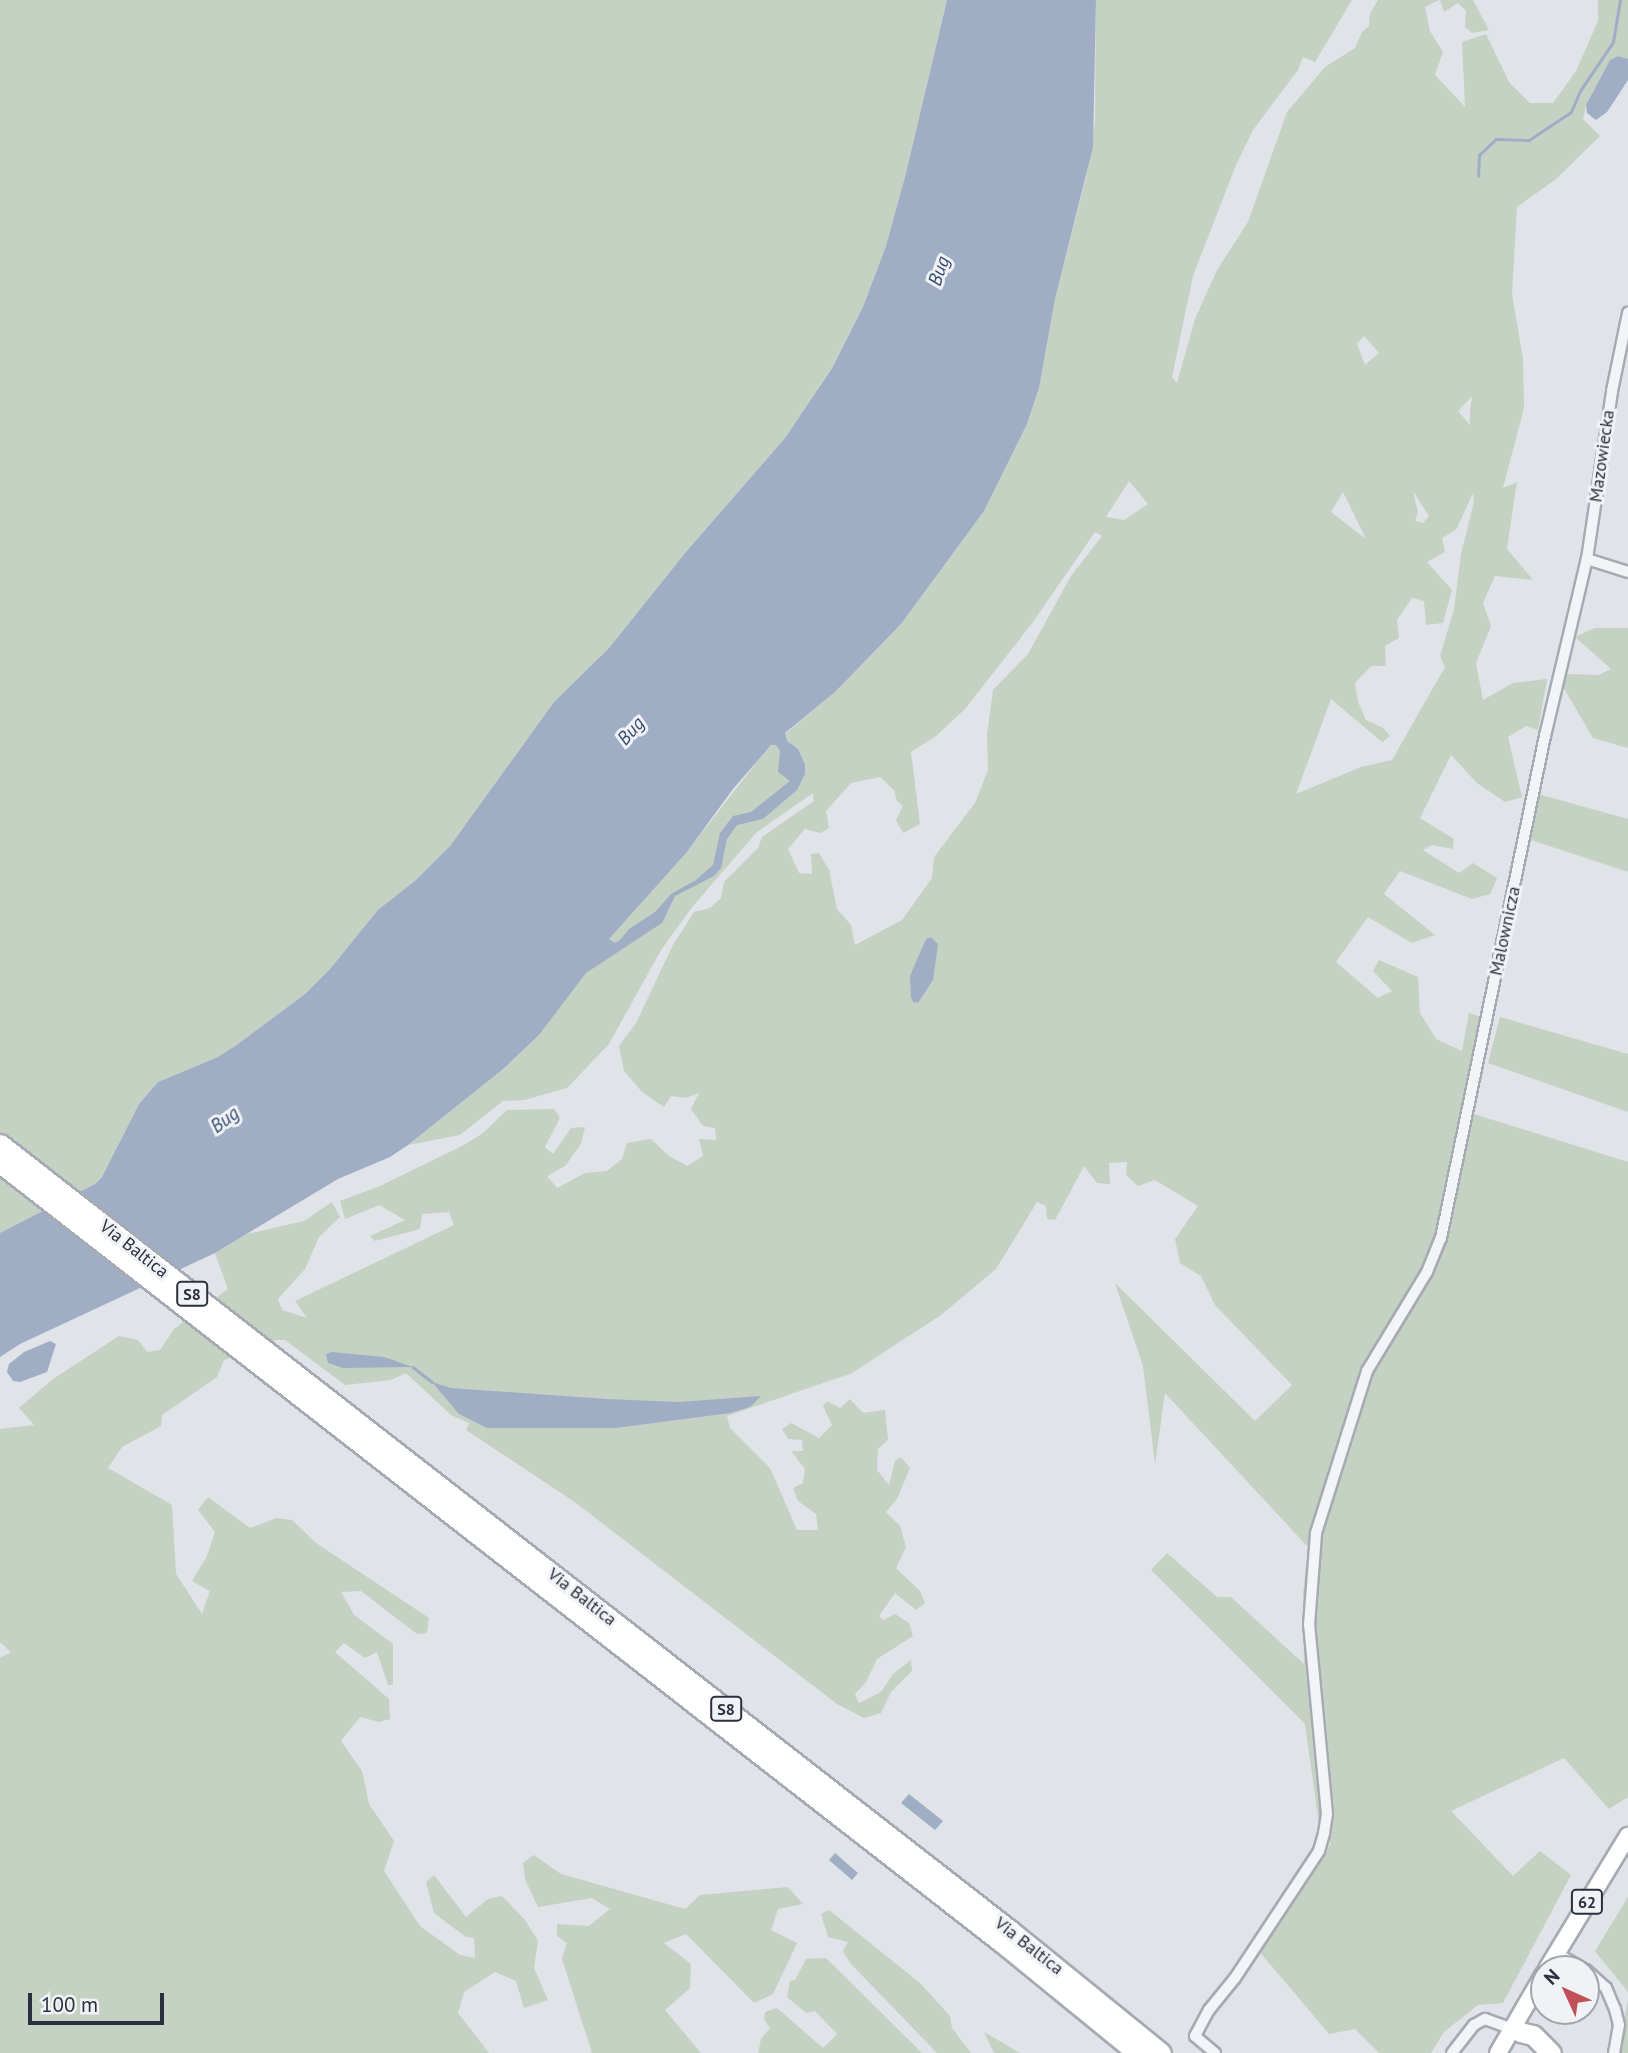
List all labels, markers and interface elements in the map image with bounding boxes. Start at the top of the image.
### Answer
water label: Bug [923,253,955,289]
street label: Mazowiecka [1585,408,1619,504]
water label: Bug [613,712,649,750]
street label: Malownicza [1485,884,1525,978]
water label: Bug [206,1102,244,1138]
street label: Via Baltica [95,1215,173,1283]
road number: S8 [174,1282,210,1306]
street label: Via Baltica [543,1563,621,1631]
road number: S8 [708,1696,744,1722]
road number: 62 [1570,1890,1604,1914]
street label: Via Baltica [990,1912,1068,1980]
north arrow [1530,1955,1600,2025]
text: N [1539,1964,1564,1989]
scale bar [32,1980,168,2024]
text: 100 m [41,1991,98,2018]

